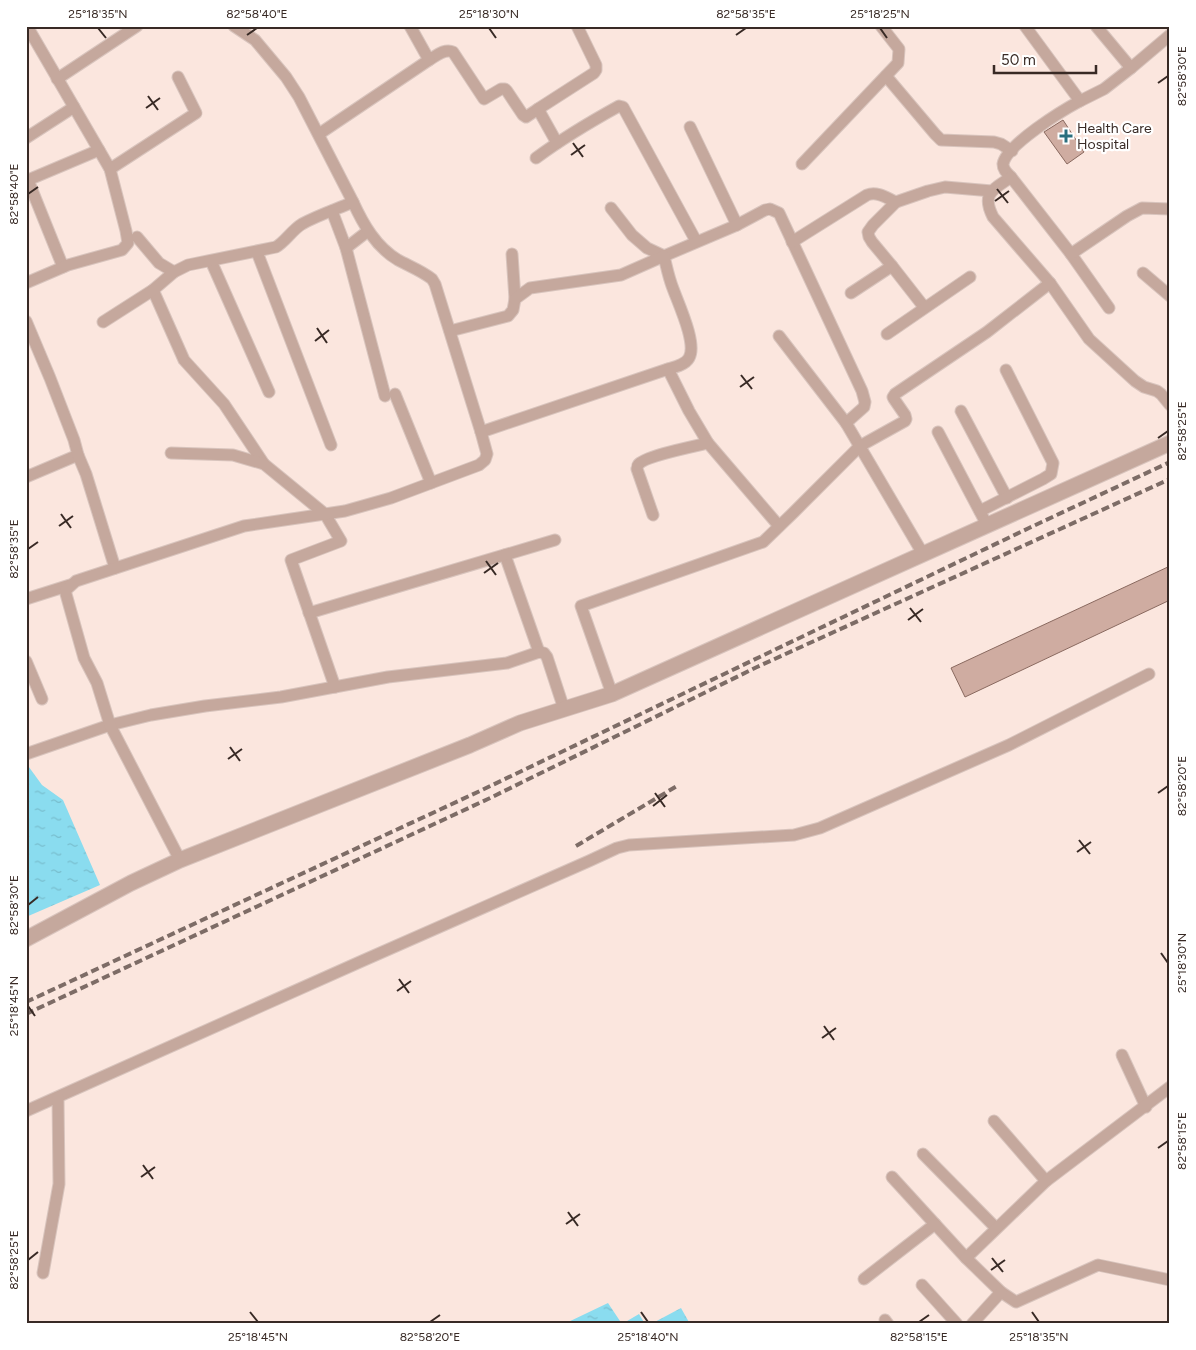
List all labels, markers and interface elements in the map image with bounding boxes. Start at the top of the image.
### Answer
text: 25°18'35"N [68,7,128,21]
text: 82°58'40"E [226,7,288,21]
text: 25°18'30"N [459,7,519,21]
text: 82°58'35"E [716,7,776,21]
text: 25°18'25"N [850,7,910,21]
scale bar [994,42,1096,74]
text: 82°58'30"E [1175,46,1189,106]
text: 50 m [1001,51,1036,69]
place label: Health Care Hospital [1077,120,1152,153]
marker: Health Care Hospital [1059,129,1073,143]
text: 82°58'40"E [7,163,21,225]
text: 82°58'25"E [1175,401,1189,461]
text: 82°58'35"E [7,519,21,579]
text: 82°58'20"E [1175,756,1189,816]
text: 82°58'30"E [7,875,21,935]
text: 25°18'30"N [1175,933,1189,993]
text: 25°18'45"N [7,976,21,1036]
text: 82°58'15"E [1175,1112,1189,1170]
text: 82°58'25"E [7,1230,21,1290]
text: 25°18'45"N [228,1330,288,1344]
text: 82°58'20"E [400,1330,460,1344]
text: 25°18'40"N [617,1330,679,1344]
text: 82°58'15"E [890,1330,948,1344]
text: 25°18'35"N [1009,1330,1069,1344]

